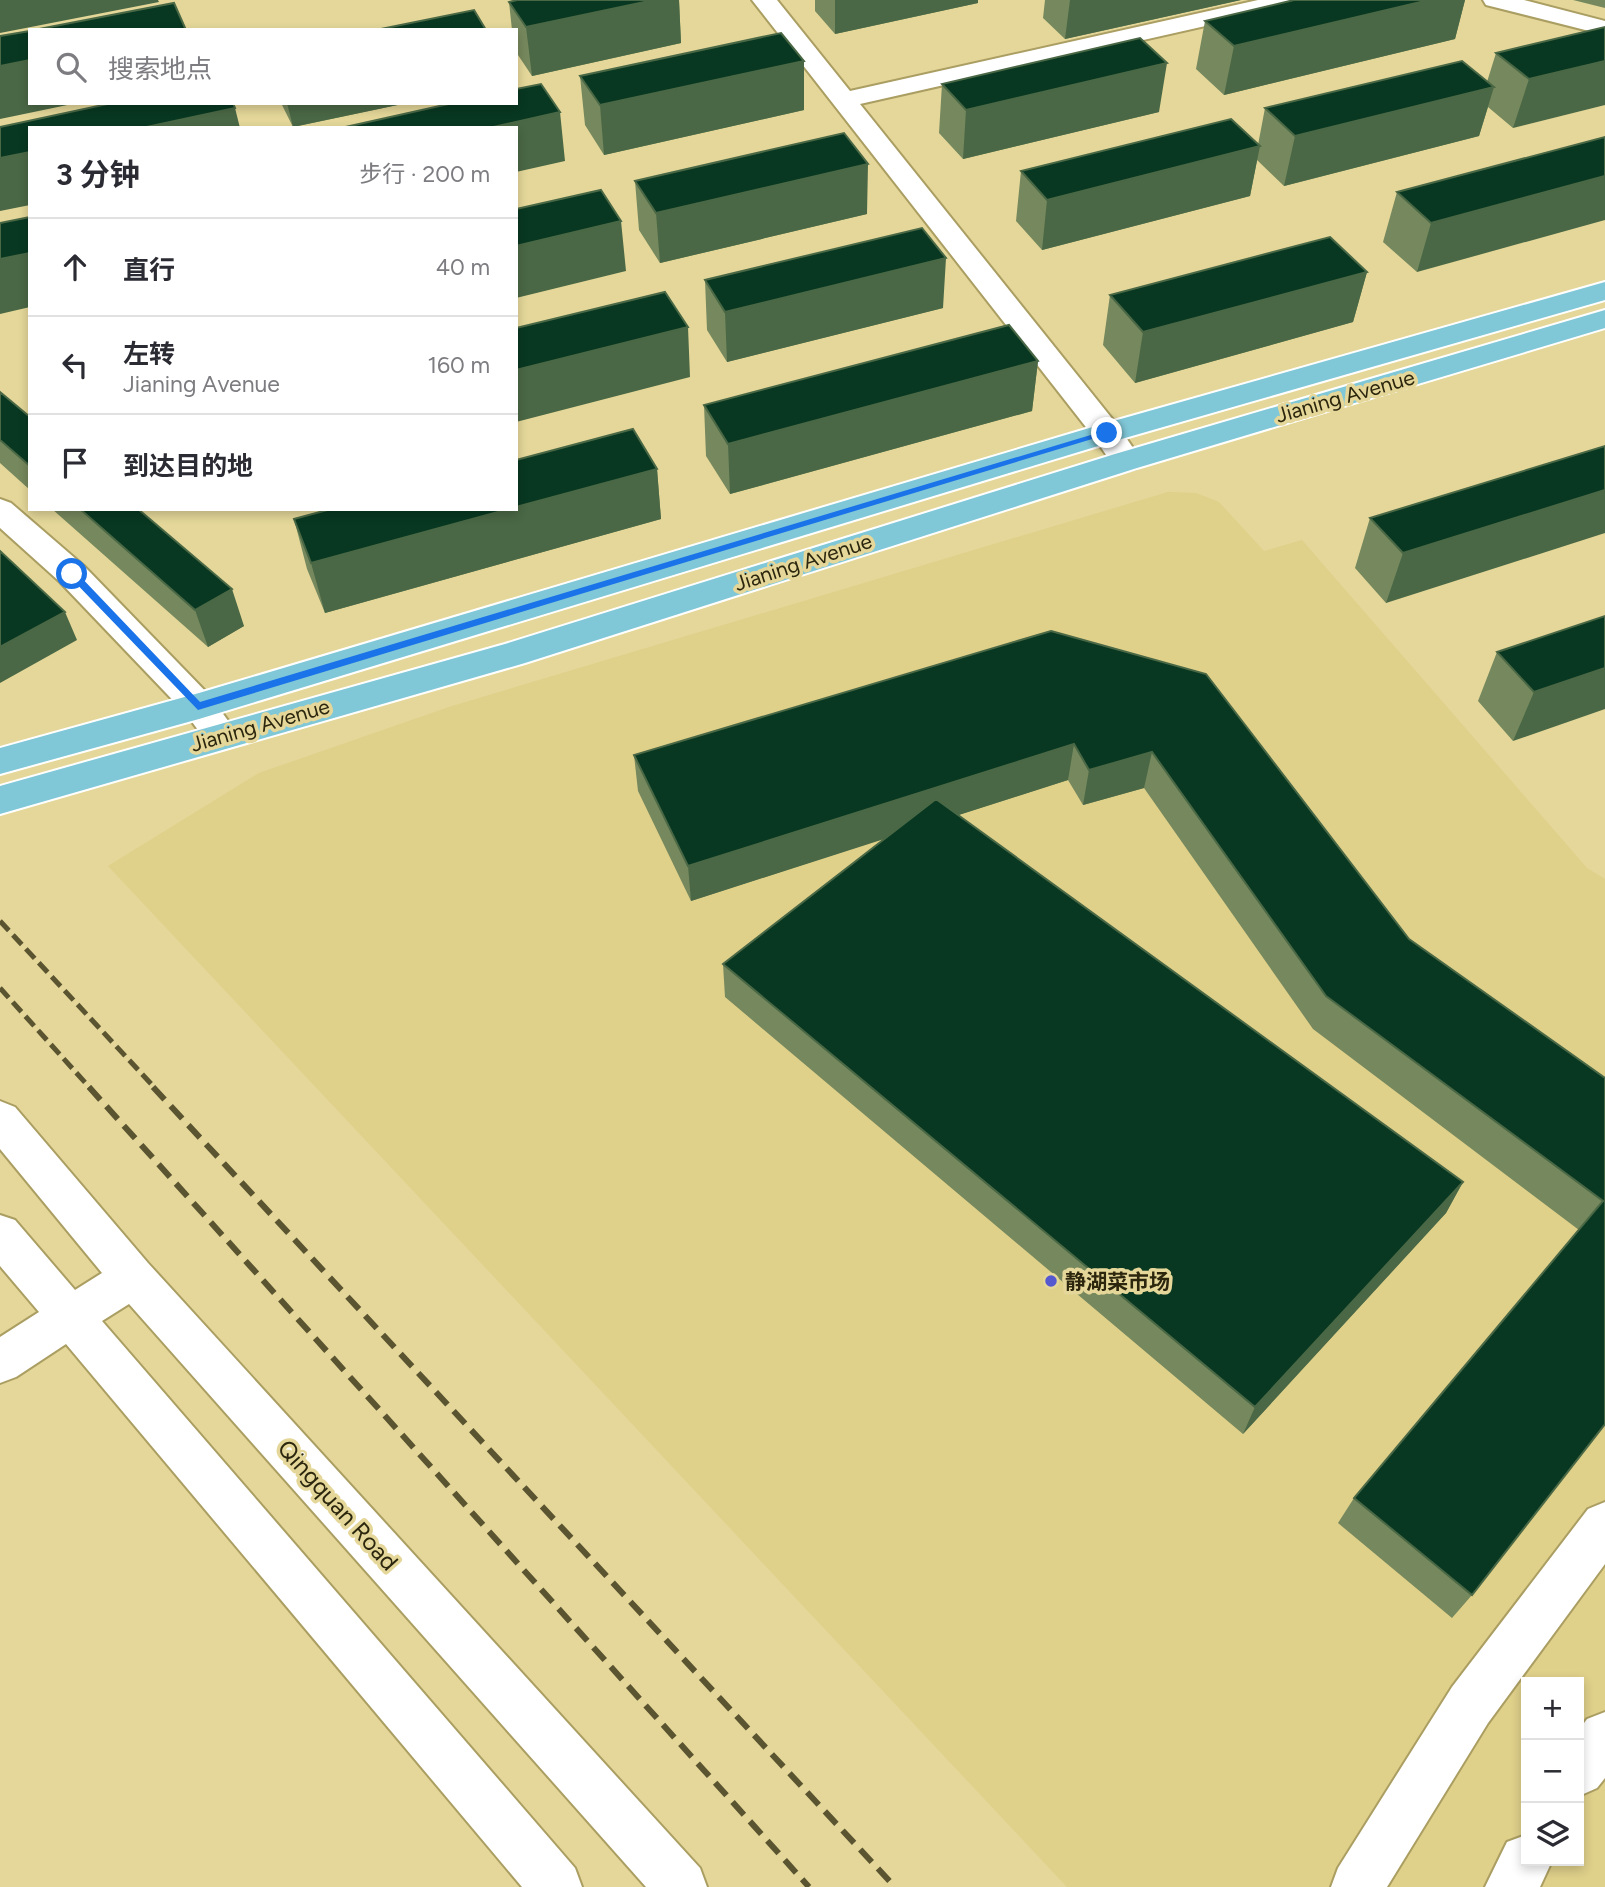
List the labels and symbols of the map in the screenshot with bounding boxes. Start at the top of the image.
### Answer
street label: Jianing Avenue [1273,364,1417,428]
route end [1091,417,1122,448]
street label: Jianing Avenue [731,528,875,596]
route start [56,558,87,589]
street label: Jianing Avenue [188,693,332,757]
place label: 静湖菜市场 [1065,1269,1170,1294]
marker: 静湖菜市场 [1043,1273,1059,1289]
street label: Qingquan Road [272,1434,404,1576]

